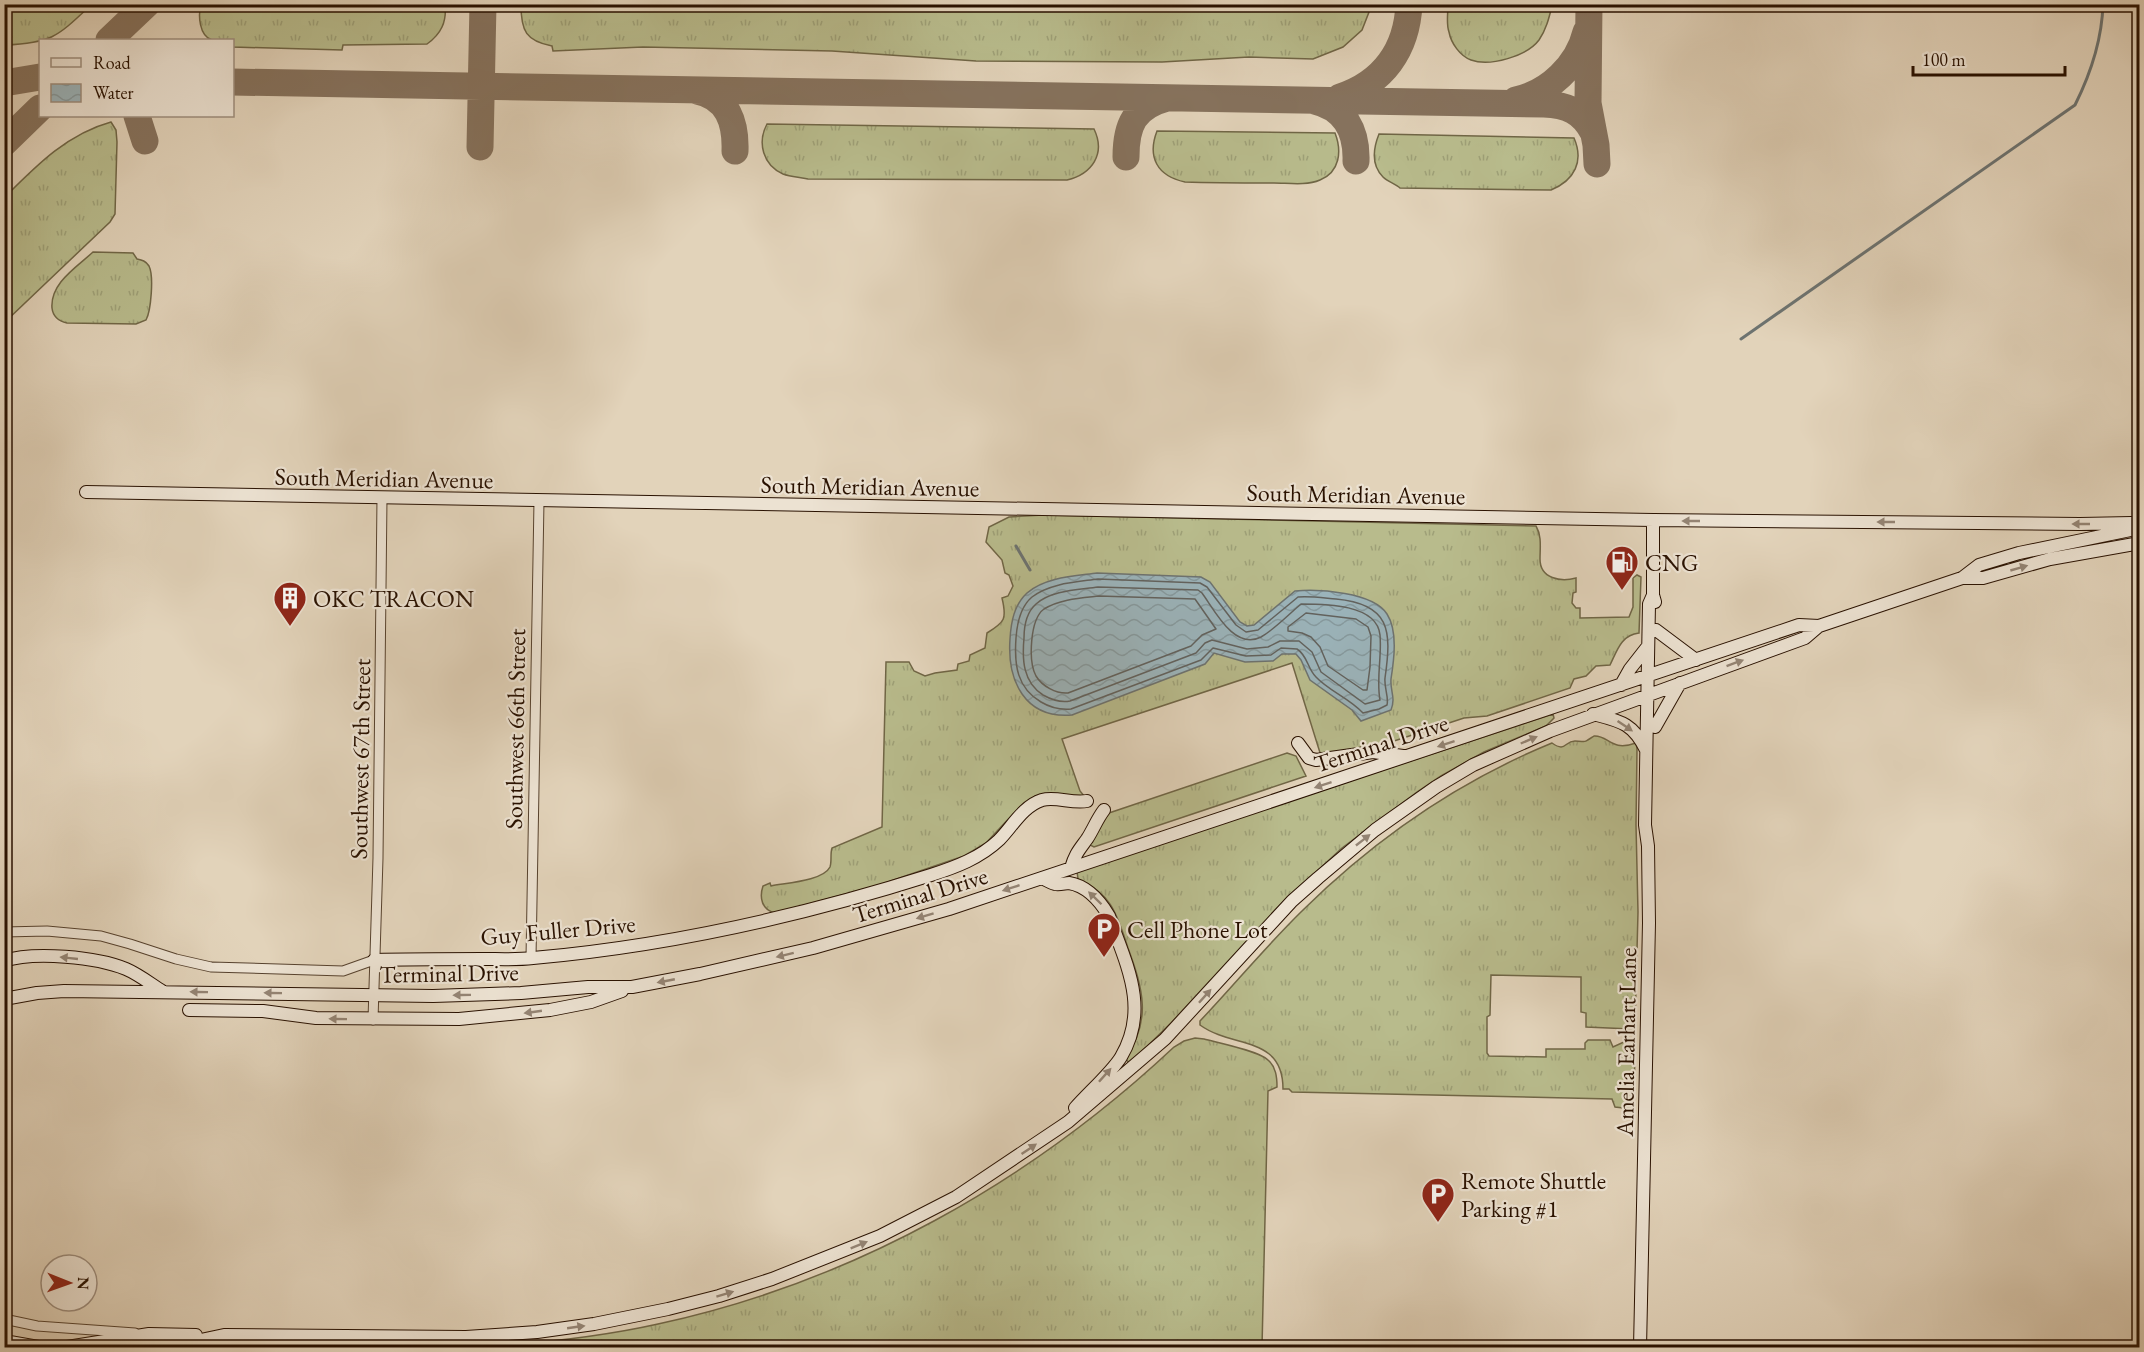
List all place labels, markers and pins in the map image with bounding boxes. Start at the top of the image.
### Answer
fuel station icon: CNG [1604,544,1640,591]
place label: CNG [1645,547,1699,578]
building icon: OKC TRACON [272,580,308,627]
place label: OKC TRACON [313,583,474,614]
parking icon: Cell Phone Lot [1086,911,1122,958]
place label: Cell Phone Lot [1127,914,1268,945]
place label: Remote Shuttle Parking #1 [1461,1165,1606,1224]
parking icon: Remote Shuttle Parking #1 [1420,1176,1456,1223]

